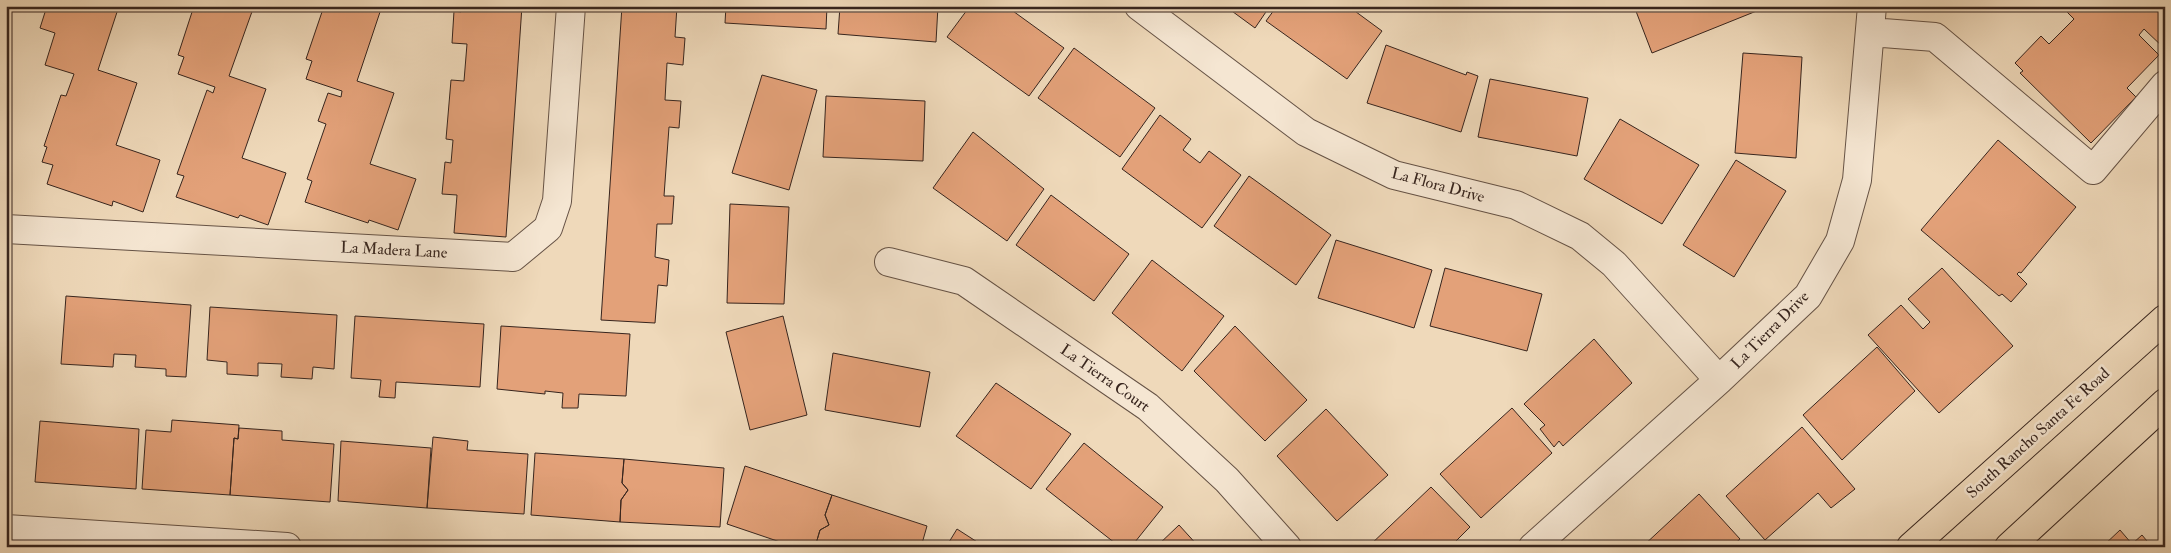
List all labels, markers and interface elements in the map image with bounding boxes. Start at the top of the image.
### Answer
street label: La Flora Drive [1389,163,1487,207]
street label: La Madera Lane [340,237,448,263]
street label: La Tierra Drive [1727,286,1814,373]
street label: La Tierra Court [1056,340,1154,416]
street label: South Rancho Santa Fe Road [1962,363,2114,503]

